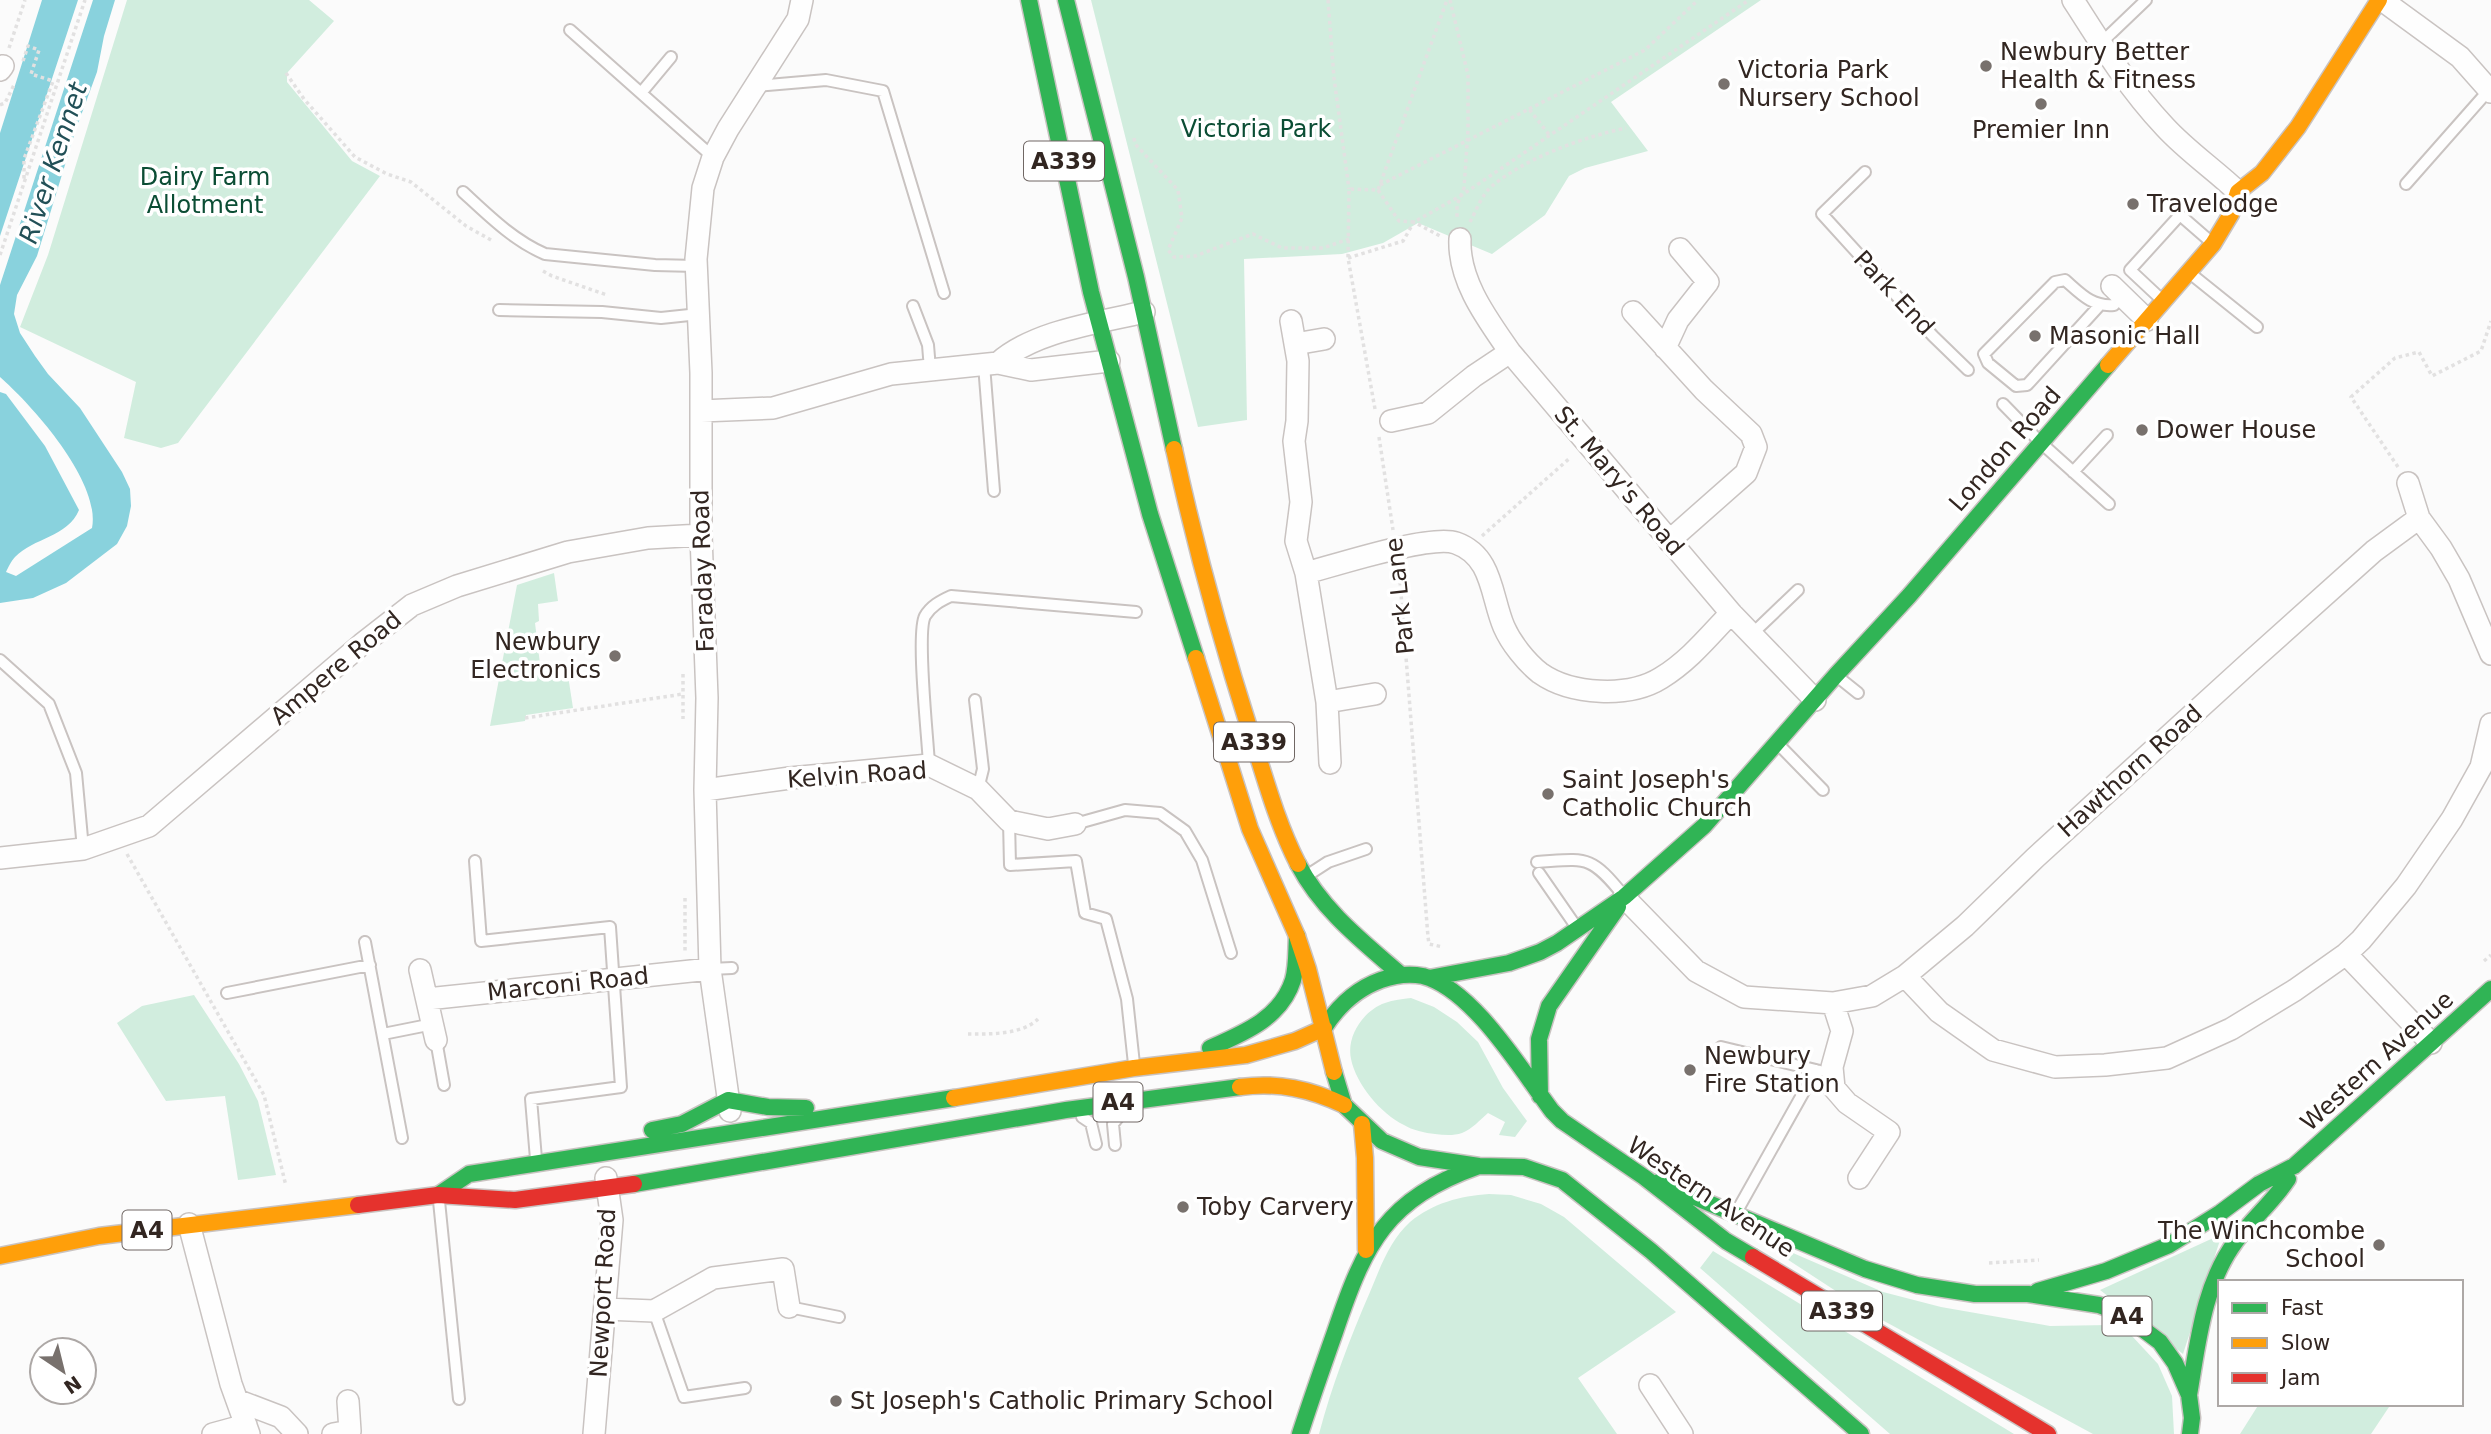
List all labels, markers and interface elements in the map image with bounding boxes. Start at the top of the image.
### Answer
place label: Newbury Better Health & Fitness [2000,38,2196,94]
place label: Victoria Park Nursery School [1738,56,1920,112]
marker: Newbury Better Health & Fitness [1978,58,1994,74]
marker: Victoria Park Nursery School [1716,76,1732,92]
water label: River Kennet [13,78,93,247]
marker: Premier Inn [2033,96,2049,112]
park label: Victoria Park [1181,115,1331,143]
place label: Premier Inn [1972,116,2110,144]
road number: A339 [1024,142,1104,180]
park label: Dairy Farm Allotment [140,163,270,219]
place label: Travelodge [2146,190,2278,218]
marker: Travelodge [2125,196,2141,212]
street label: Park End [1848,245,1940,341]
place label: Masonic Hall [2049,322,2200,350]
marker: Masonic Hall [2027,328,2043,344]
street label: London Road [1943,381,2067,517]
street label: St. Mary's Road [1548,401,1690,561]
place label: Dower House [2156,416,2316,444]
marker: Dower House [2134,422,2150,438]
street label: Faraday Road [686,489,720,653]
street label: Park Lane [1380,536,1420,656]
street label: Ampere Road [265,605,407,731]
place label: Newbury Electronics [470,628,601,684]
marker: Newbury Electronics [607,648,623,664]
street label: Hawthorn Road [2052,699,2208,843]
road number: A339 [1214,722,1294,762]
street label: Kelvin Road [786,756,928,794]
place label: Saint Joseph's Catholic Church [1562,766,1752,822]
marker: Saint Joseph's Catholic Church [1540,786,1556,802]
street label: Marconi Road [486,962,650,1006]
street label: Western Avenue [2295,985,2459,1137]
place label: Newbury Fire Station [1704,1042,1840,1098]
marker: Newbury Fire Station [1682,1062,1698,1078]
road number: A4 [1094,1082,1142,1121]
street label: Western Avenue [1622,1131,1800,1263]
place label: Toby Carvery [1196,1193,1354,1221]
marker: Toby Carvery [1175,1199,1191,1215]
street label: Newport Road [585,1208,621,1378]
road number: A4 [122,1210,172,1250]
place label: The Winchcombe School [2157,1217,2365,1273]
marker: The Winchcombe School [2371,1237,2387,1253]
legend [2218,1280,2463,1406]
road number: A339 [1802,1292,1882,1330]
road number: A4 [2102,1296,2152,1336]
text: Fast [2281,1296,2323,1320]
text: Slow [2281,1331,2330,1355]
north arrow [28,1336,98,1406]
text: Jam [2279,1366,2321,1390]
text: N [60,1371,86,1398]
place label: St Joseph's Catholic Primary School [850,1387,1273,1415]
marker: St Joseph's Catholic Primary School [828,1393,844,1409]

